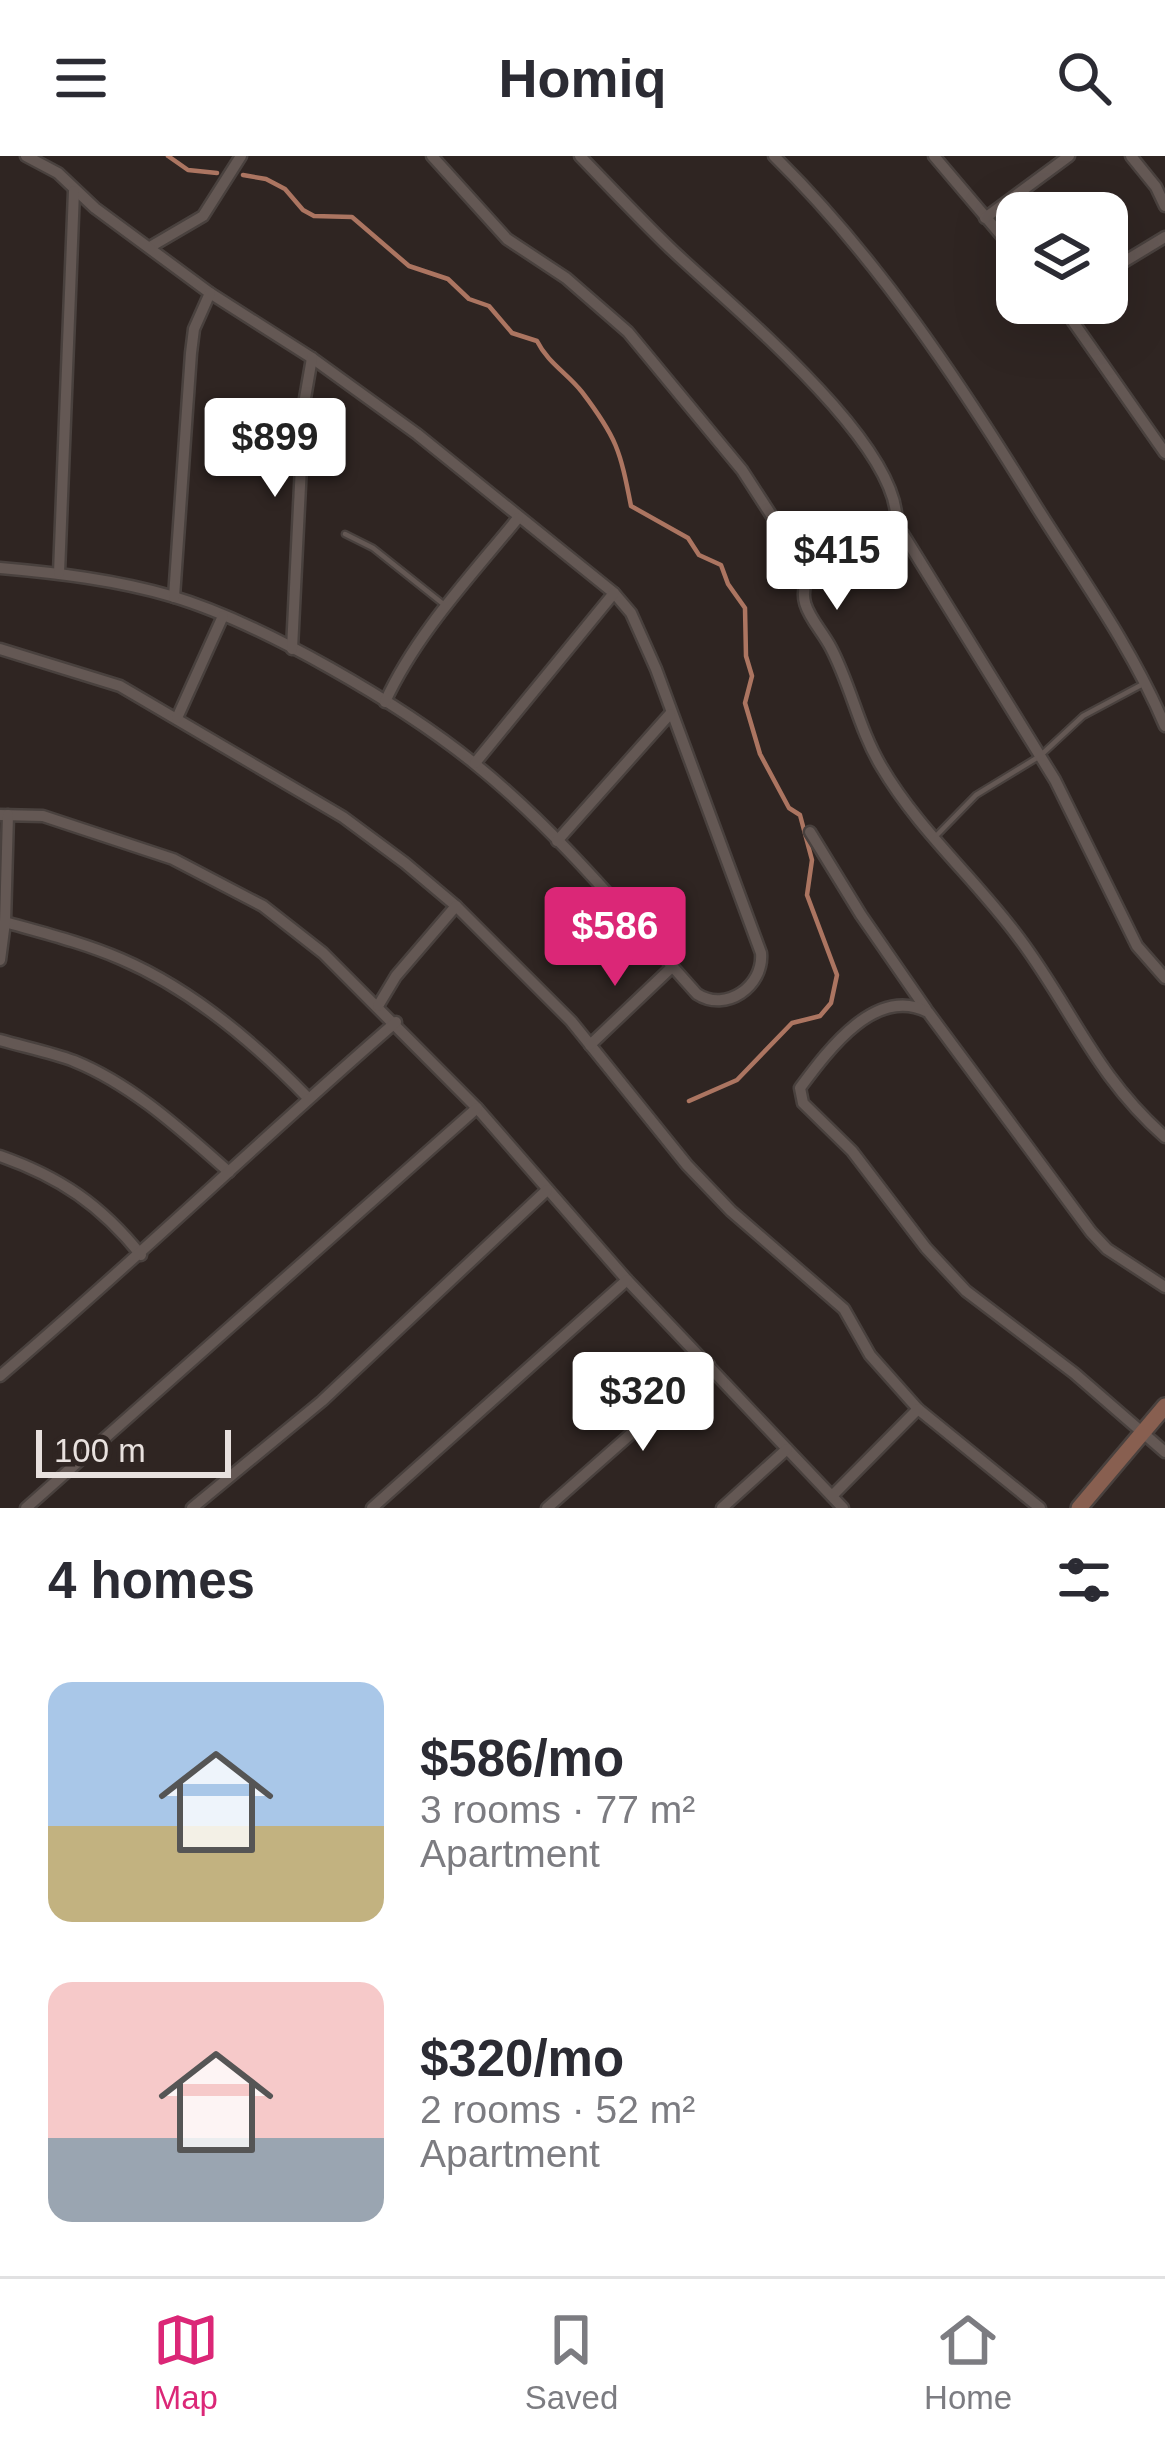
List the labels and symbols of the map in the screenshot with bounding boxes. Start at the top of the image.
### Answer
pin: $899 [204,398,346,500]
pin: $415 [766,511,908,613]
pin: $586 [544,887,686,989]
pin: $320 [572,1352,714,1454]
scale bar [36,1424,231,1477]

